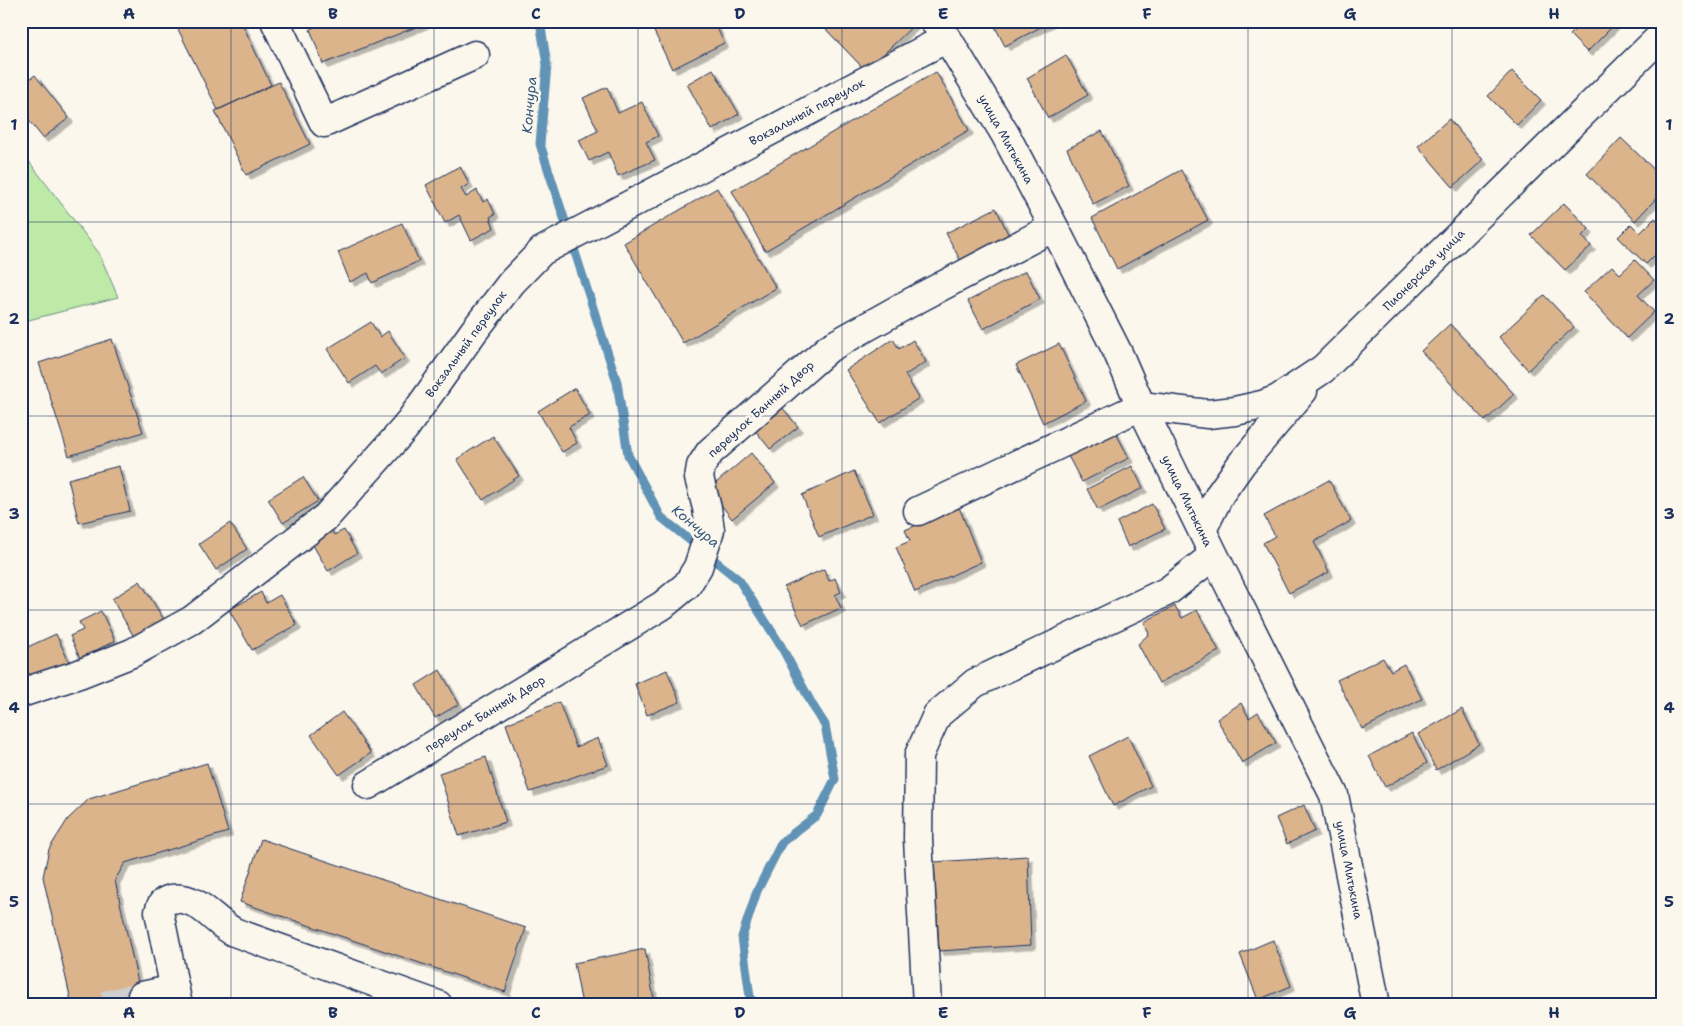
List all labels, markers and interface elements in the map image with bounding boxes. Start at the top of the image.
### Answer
text: A [123,3,135,24]
text: B [328,3,338,24]
text: C [531,3,541,24]
text: D [734,3,746,24]
text: E [938,3,948,24]
text: F [1142,3,1152,24]
text: G [1344,3,1357,24]
text: H [1548,3,1560,24]
street label: Вокзальный переулок [746,74,868,149]
water label: Кончура [518,76,540,134]
street label: улица Митькина [975,91,1037,187]
text: 1 [10,114,18,135]
text: 1 [1665,114,1673,135]
street label: Пионерская улица [1380,225,1469,314]
street label: Вокзальный переулок [422,287,511,401]
text: 2 [8,308,20,329]
text: 2 [1663,308,1675,329]
street label: переулок Банный Двор [705,357,818,461]
street label: улица Митькина [1158,453,1216,550]
water label: Кончура [668,501,724,551]
text: 3 [8,503,20,524]
text: 3 [1663,503,1675,524]
street label: переулок Банный Двор [422,672,548,756]
text: 4 [8,697,20,718]
text: 4 [1663,697,1675,718]
street label: улица Митькина [1332,819,1366,921]
text: 5 [9,891,19,912]
text: 5 [1664,891,1674,912]
text: A [123,1002,135,1023]
text: B [328,1002,338,1023]
text: C [531,1002,541,1023]
text: D [734,1002,746,1023]
text: E [938,1002,948,1023]
text: F [1142,1002,1152,1023]
text: G [1344,1002,1357,1023]
text: H [1548,1002,1560,1023]

